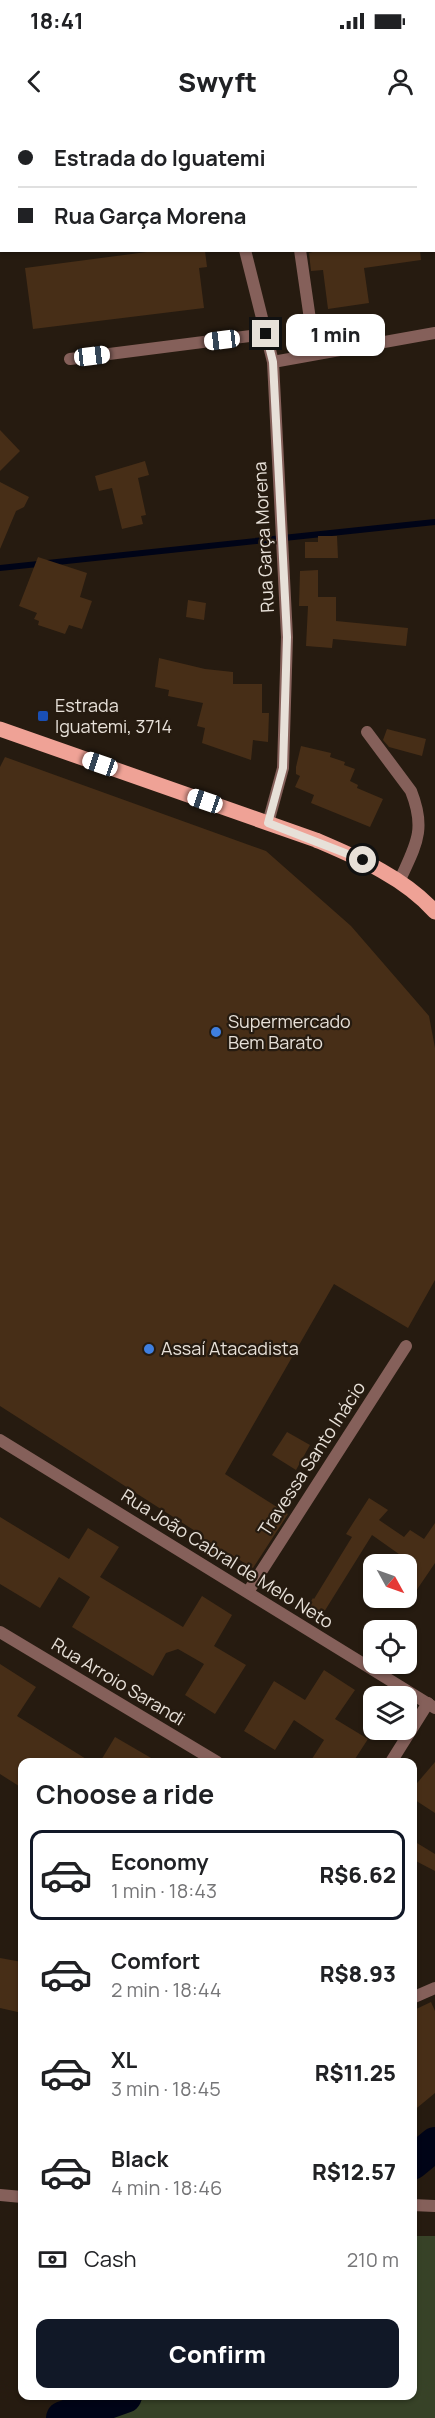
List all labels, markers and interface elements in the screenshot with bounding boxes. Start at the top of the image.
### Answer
text: 18:41 [30,6,84,36]
text: Swyft [178,63,257,100]
icon: back [18,65,51,98]
icon: person [384,65,417,98]
text: Estrada do Iguatemi [54,143,266,173]
text: Rua Garça Morena [54,201,247,231]
callout: 1 min [287,313,386,355]
route end [252,320,279,347]
text: 1 min [310,321,361,348]
car [203,329,241,351]
car [73,345,111,367]
street label: Rua Garça Morena [247,461,279,613]
place label: Estrada Iguatemi, 3714 [55,693,172,738]
marker: Estrada Iguatemi, 3714 [36,709,50,723]
car [80,750,120,778]
car [185,787,225,815]
route start [349,846,376,873]
place label: Supermercado Bem Barato [228,1009,351,1054]
marker: Supermercado Bem Barato [209,1025,223,1039]
place label: Assaí Atacadista [161,1336,299,1360]
marker: Assaí Atacadista [142,1342,156,1356]
street label: Travessa Santo Inácio [252,1377,370,1540]
street label: Rua João Cabral de Melo Neto [117,1483,338,1633]
north arrow [363,1554,417,1608]
map controls [363,1554,417,1740]
button: locate [363,1620,417,1674]
street label: Rua Arroio Sarandi [47,1632,190,1730]
button: layers [363,1686,417,1740]
text: Choose a ride [36,1775,214,1812]
text: Economy [111,1847,209,1877]
icon: car [39,1848,93,1902]
text: R$6.62 [319,1860,396,1890]
text: 1 min · 18:43 [111,1877,217,1904]
text: Comfort [111,1946,200,1976]
icon: car [39,1947,93,2001]
text: R$8.93 [320,1959,396,1989]
text: 2 min · 18:44 [111,1976,222,2003]
text: XL [111,2045,137,2075]
icon: car [39,2046,93,2100]
text: R$11.25 [315,2058,396,2088]
text: 3 min · 18:45 [111,2075,221,2102]
text: Black [111,2144,168,2174]
icon: car [39,2145,93,2199]
text: R$12.57 [312,2157,396,2187]
text: 4 min · 18:46 [111,2174,222,2201]
icon: cash [36,2243,69,2276]
text: Cash [84,2244,137,2274]
text: 210 m [347,2246,399,2273]
button: Confirm [36,2319,399,2388]

